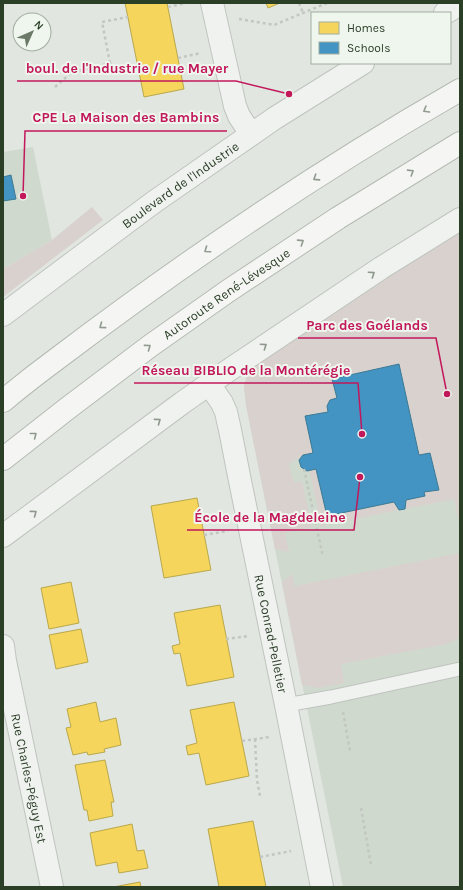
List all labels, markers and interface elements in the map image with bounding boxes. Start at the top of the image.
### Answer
north arrow [12,12,52,52]
legend [311,12,451,64]
text: N [31,18,46,33]
text: Homes [347,21,385,35]
text: Schools [347,41,390,55]
callout: boul. de l'Industrie / rue Mayer [17,55,236,81]
text: boul. de l'Industrie / rue Mayer [26,60,229,77]
callout: CPE La Maison des Bambins [25,105,227,131]
one-way arrow [423,105,430,112]
text: CPE La Maison des Bambins [33,109,219,126]
street label: Boulevard de l'Industrie [119,138,242,231]
one-way arrow [407,170,414,177]
one-way arrow [313,173,320,180]
one-way arrow [297,239,304,247]
street label: Autoroute René-Lévesque [160,245,293,343]
one-way arrow [205,245,212,252]
one-way arrow [368,271,375,279]
callout: Parc des Goélands [298,312,436,338]
text: Parc des Goélands [306,317,428,334]
one-way arrow [99,321,106,328]
one-way arrow [260,344,267,351]
one-way arrow [144,345,151,352]
callout: Réseau BIBLIO de la Montérégie [134,357,358,383]
text: Réseau BIBLIO de la Montérégie [142,362,350,379]
one-way arrow [154,418,161,426]
one-way arrow [29,432,36,439]
callout: École de la Magdeleine [187,504,354,530]
text: École de la Magdeleine [194,508,346,526]
one-way arrow [30,511,37,518]
street label: Rue Conrad-Pelletier [251,573,290,695]
street label: Rue Charles-Péguy Est [8,712,50,845]

